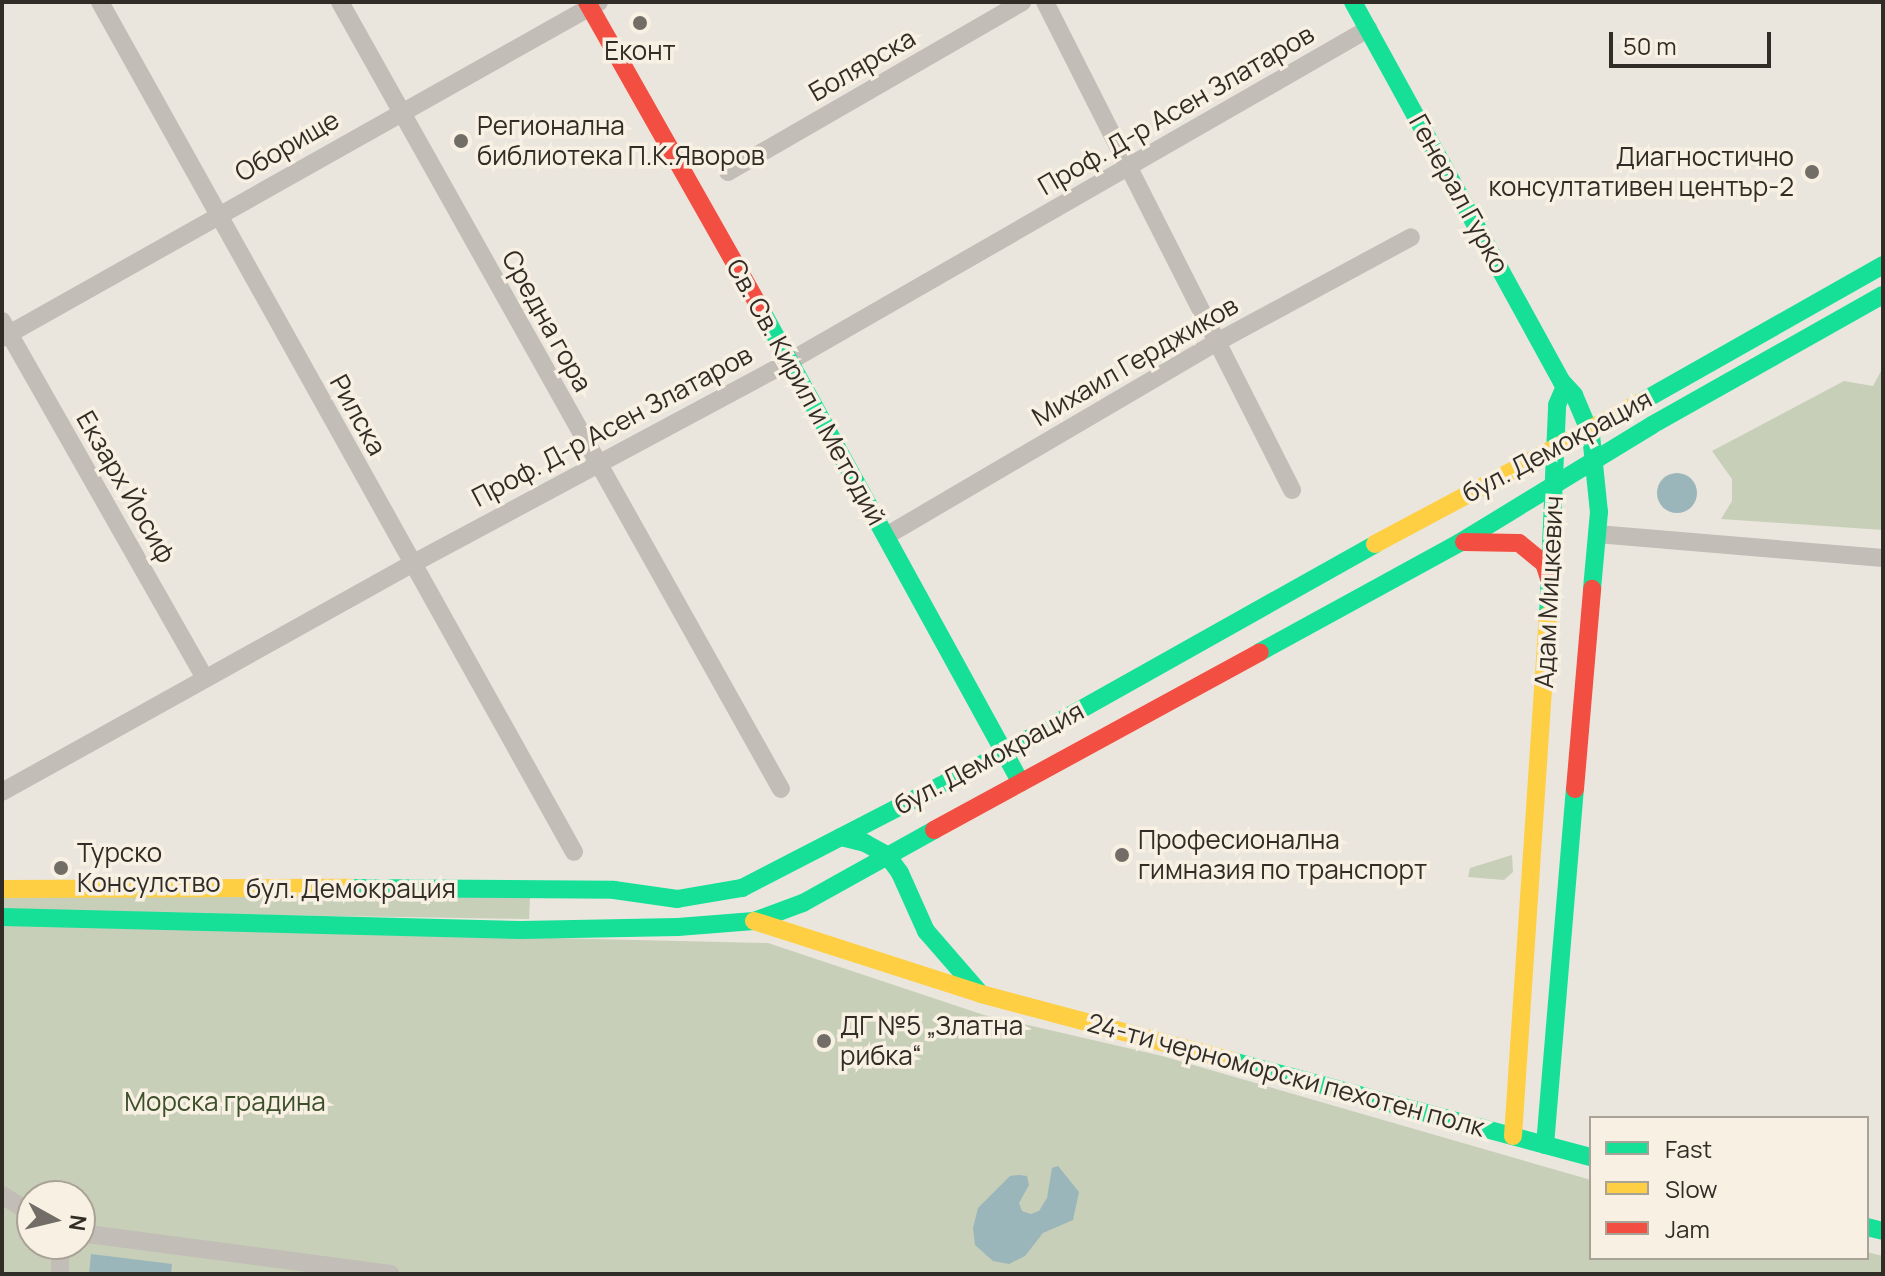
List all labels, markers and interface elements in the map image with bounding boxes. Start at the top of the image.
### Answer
marker: Еконт [631,14,649,32]
scale bar [1613,16,1775,66]
street label: Проф. Д-р Асен Златаров [1033,18,1319,202]
street label: Болярска [803,22,921,108]
text: 50 m [1623,29,1677,62]
place label: Еконт [604,35,676,67]
street label: Оборище [230,104,344,188]
street label: Генерал Гурко [1402,109,1516,279]
place label: Регионална библиотека П.К.Яворов [477,110,765,172]
marker: Регионална библиотека П.К.Яворов [452,132,470,150]
place label: Диагностично консултативен център-2 [1488,141,1794,202]
marker: Диагностично консултативен център-2 [1801,161,1823,183]
street label: Средна гора [495,245,599,397]
street label: Св. Св. Кирил и Методий [720,253,892,531]
street label: Михаил Герджиков [1027,289,1243,433]
street label: Проф. Д-р Асен Златаров [467,339,757,513]
street label: Рилска [323,369,393,461]
street label: бул. Демокрация [1457,383,1657,509]
street label: Екзарх Йосиф [70,406,182,568]
street label: Адам Мицкевич [1528,495,1570,689]
street label: бул. Демокрация [889,695,1089,821]
place label: Професионална гимназия по транспорт [1138,824,1427,886]
place label: Турско Консулство [77,837,221,898]
marker: Професионална гимназия по транспорт [1113,846,1131,864]
marker: Турско Консулство [52,859,70,877]
street label: бул. Демокрация [246,873,456,905]
street label: 24-ти черноморски пехотен полк [1084,1007,1488,1143]
place label: ДГ №5 „Златна рибка“ [840,1010,1024,1072]
marker: ДГ №5 „Златна рибка“ [815,1032,833,1050]
park label: Морска градина [124,1086,326,1118]
legend [1589,1116,1869,1260]
text: Fast [1665,1132,1712,1165]
text: Slow [1665,1172,1718,1205]
north arrow [16,1180,96,1260]
text: Jam [1665,1212,1710,1245]
text: N [62,1213,94,1233]

